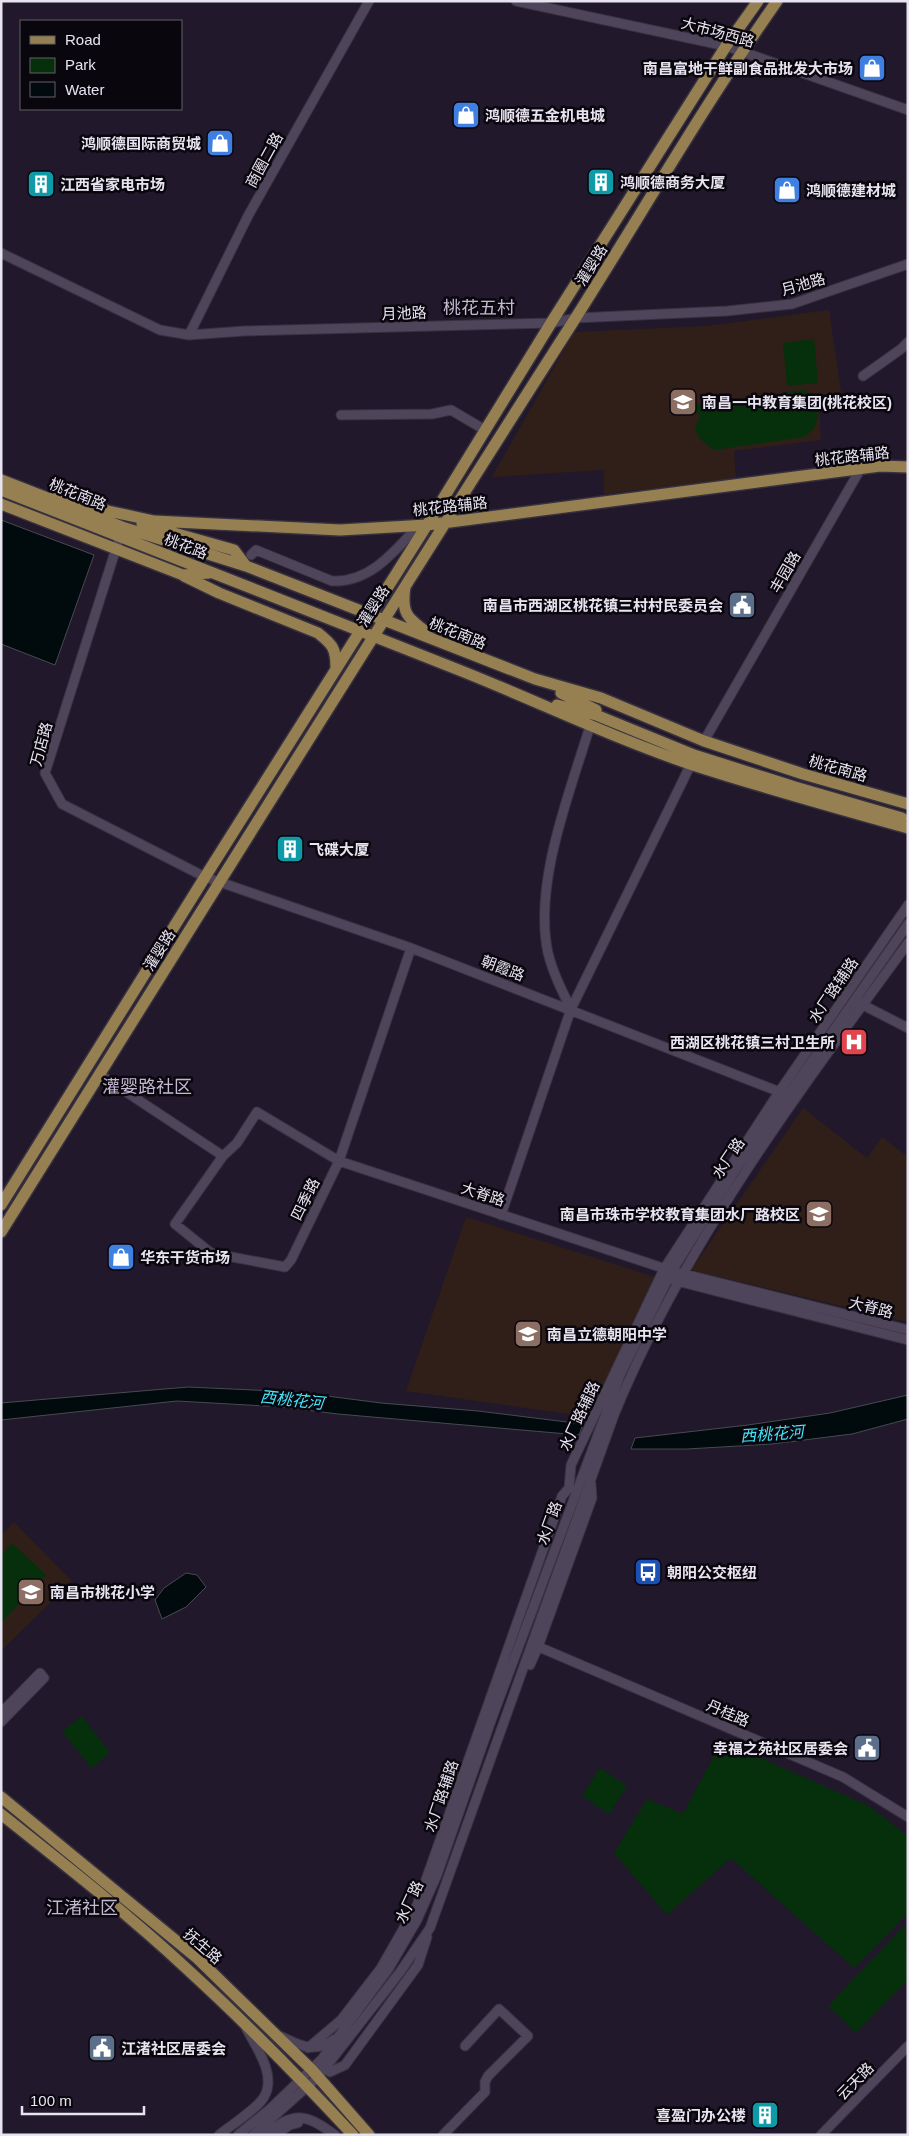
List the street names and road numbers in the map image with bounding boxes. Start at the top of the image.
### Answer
street label: 大市场西路 [680,14,756,50]
street label: 商圈二路 [242,130,286,190]
street label: 灌婴路 [572,241,610,289]
street label: 月池路 [779,270,827,298]
street label: 月池路 [381,304,427,322]
street label: 桃花路辅路 [814,444,890,468]
street label: 桃花南路 [47,475,109,513]
street label: 桃花路辅路 [412,494,488,518]
street label: 桃花路 [162,530,210,562]
street label: 丰园路 [766,548,804,596]
street label: 灌婴路 [354,582,392,630]
street label: 桃花南路 [427,614,489,652]
street label: 万店路 [27,720,55,768]
street label: 桃花南路 [807,752,869,784]
street label: 灌婴路 [140,926,178,974]
street label: 朝霞路 [479,952,527,984]
street label: 水厂路辅路 [805,954,861,1026]
street label: 水厂路 [708,1135,748,1181]
street label: 四季路 [287,1175,323,1223]
street label: 大脊路 [459,1179,507,1209]
street label: 大脊路 [847,1293,895,1321]
street label: 水厂路辅路 [555,1378,603,1454]
street label: 水厂路 [533,1499,565,1547]
street label: 丹桂路 [704,1696,752,1730]
street label: 水厂路辅路 [421,1758,461,1834]
street label: 水厂路 [392,1878,426,1926]
street label: 抚生路 [180,1925,226,1967]
street label: 云天路 [833,2059,877,2103]

